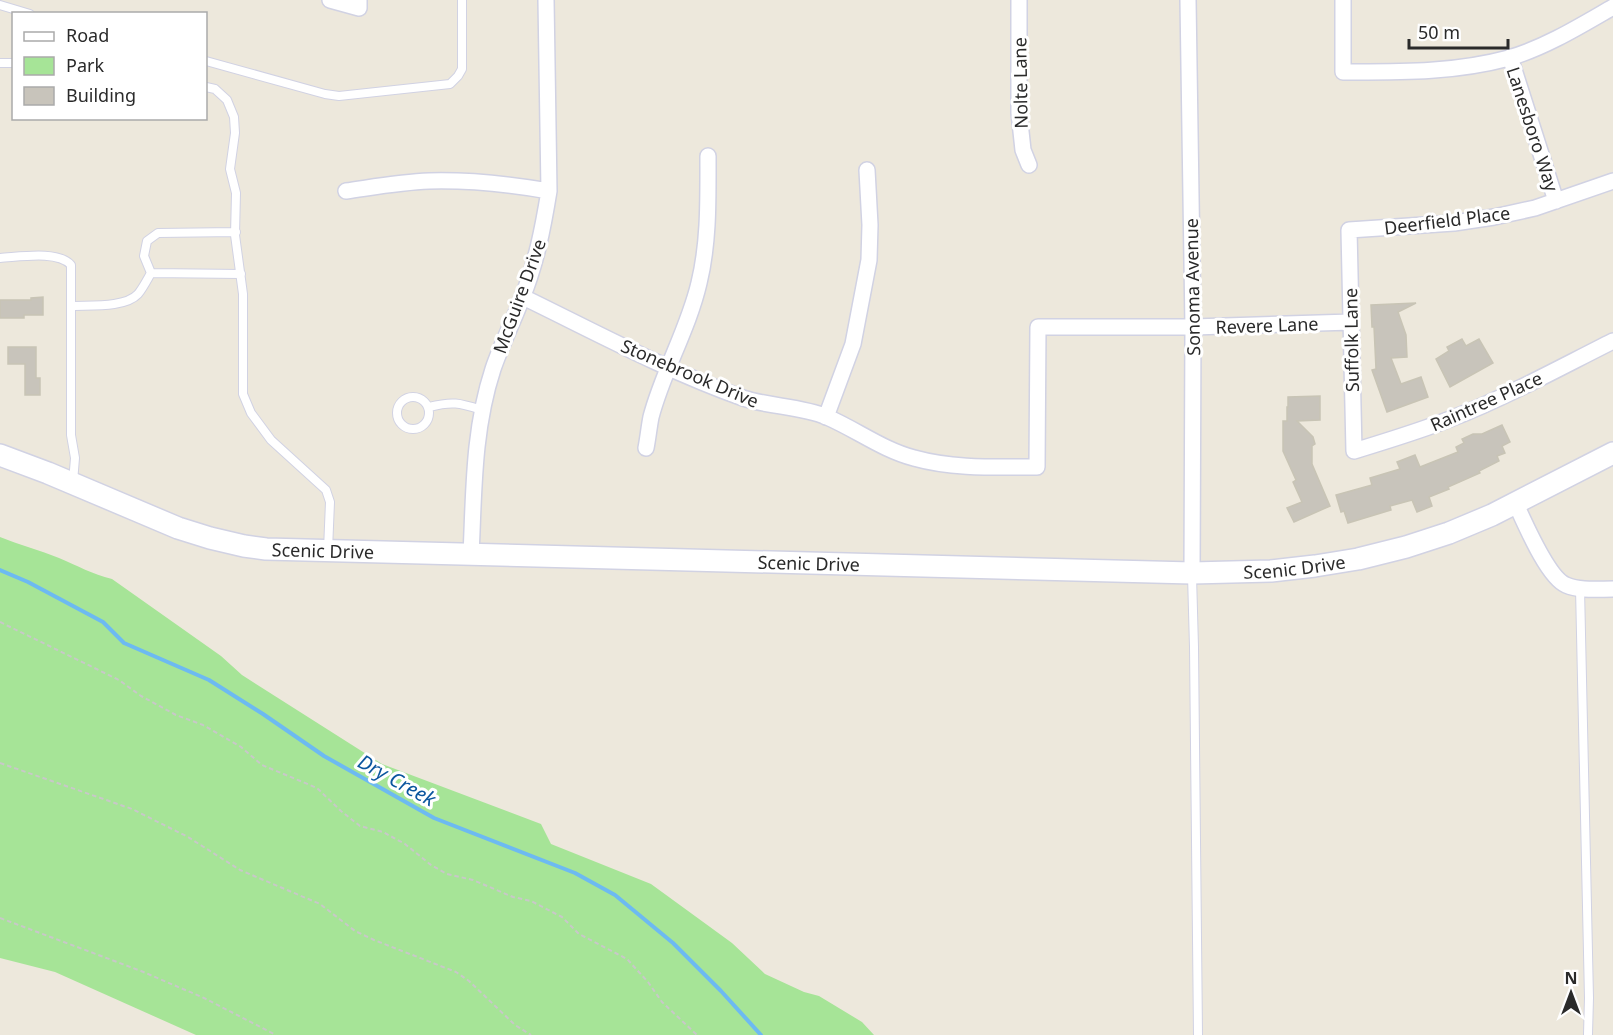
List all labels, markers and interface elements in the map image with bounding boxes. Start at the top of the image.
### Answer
legend [12,12,207,120]
scale bar [1409,12,1508,50]
text: 50 m [1418,20,1460,44]
text: Road [66,23,109,47]
street label: Nolte Lane [1007,37,1033,129]
text: Park [66,53,104,77]
street label: Lanesboro Way [1502,64,1565,195]
text: Building [66,83,136,107]
street label: Deerfield Place [1383,200,1511,240]
street label: Sonoma Avenue [1179,218,1205,356]
street label: McGuire Drive [487,235,551,357]
street label: Suffolk Lane [1338,288,1364,392]
street label: Revere Lane [1215,311,1319,339]
street label: Stonebrook Drive [618,333,762,413]
street label: Raintree Place [1426,366,1546,436]
street label: Scenic Drive [271,537,374,564]
street label: Scenic Drive [1243,549,1347,584]
street label: Scenic Drive [757,550,860,576]
water label: Dry Creek [353,748,442,813]
north arrow [1541,963,1601,1023]
text: N [1564,967,1578,989]

